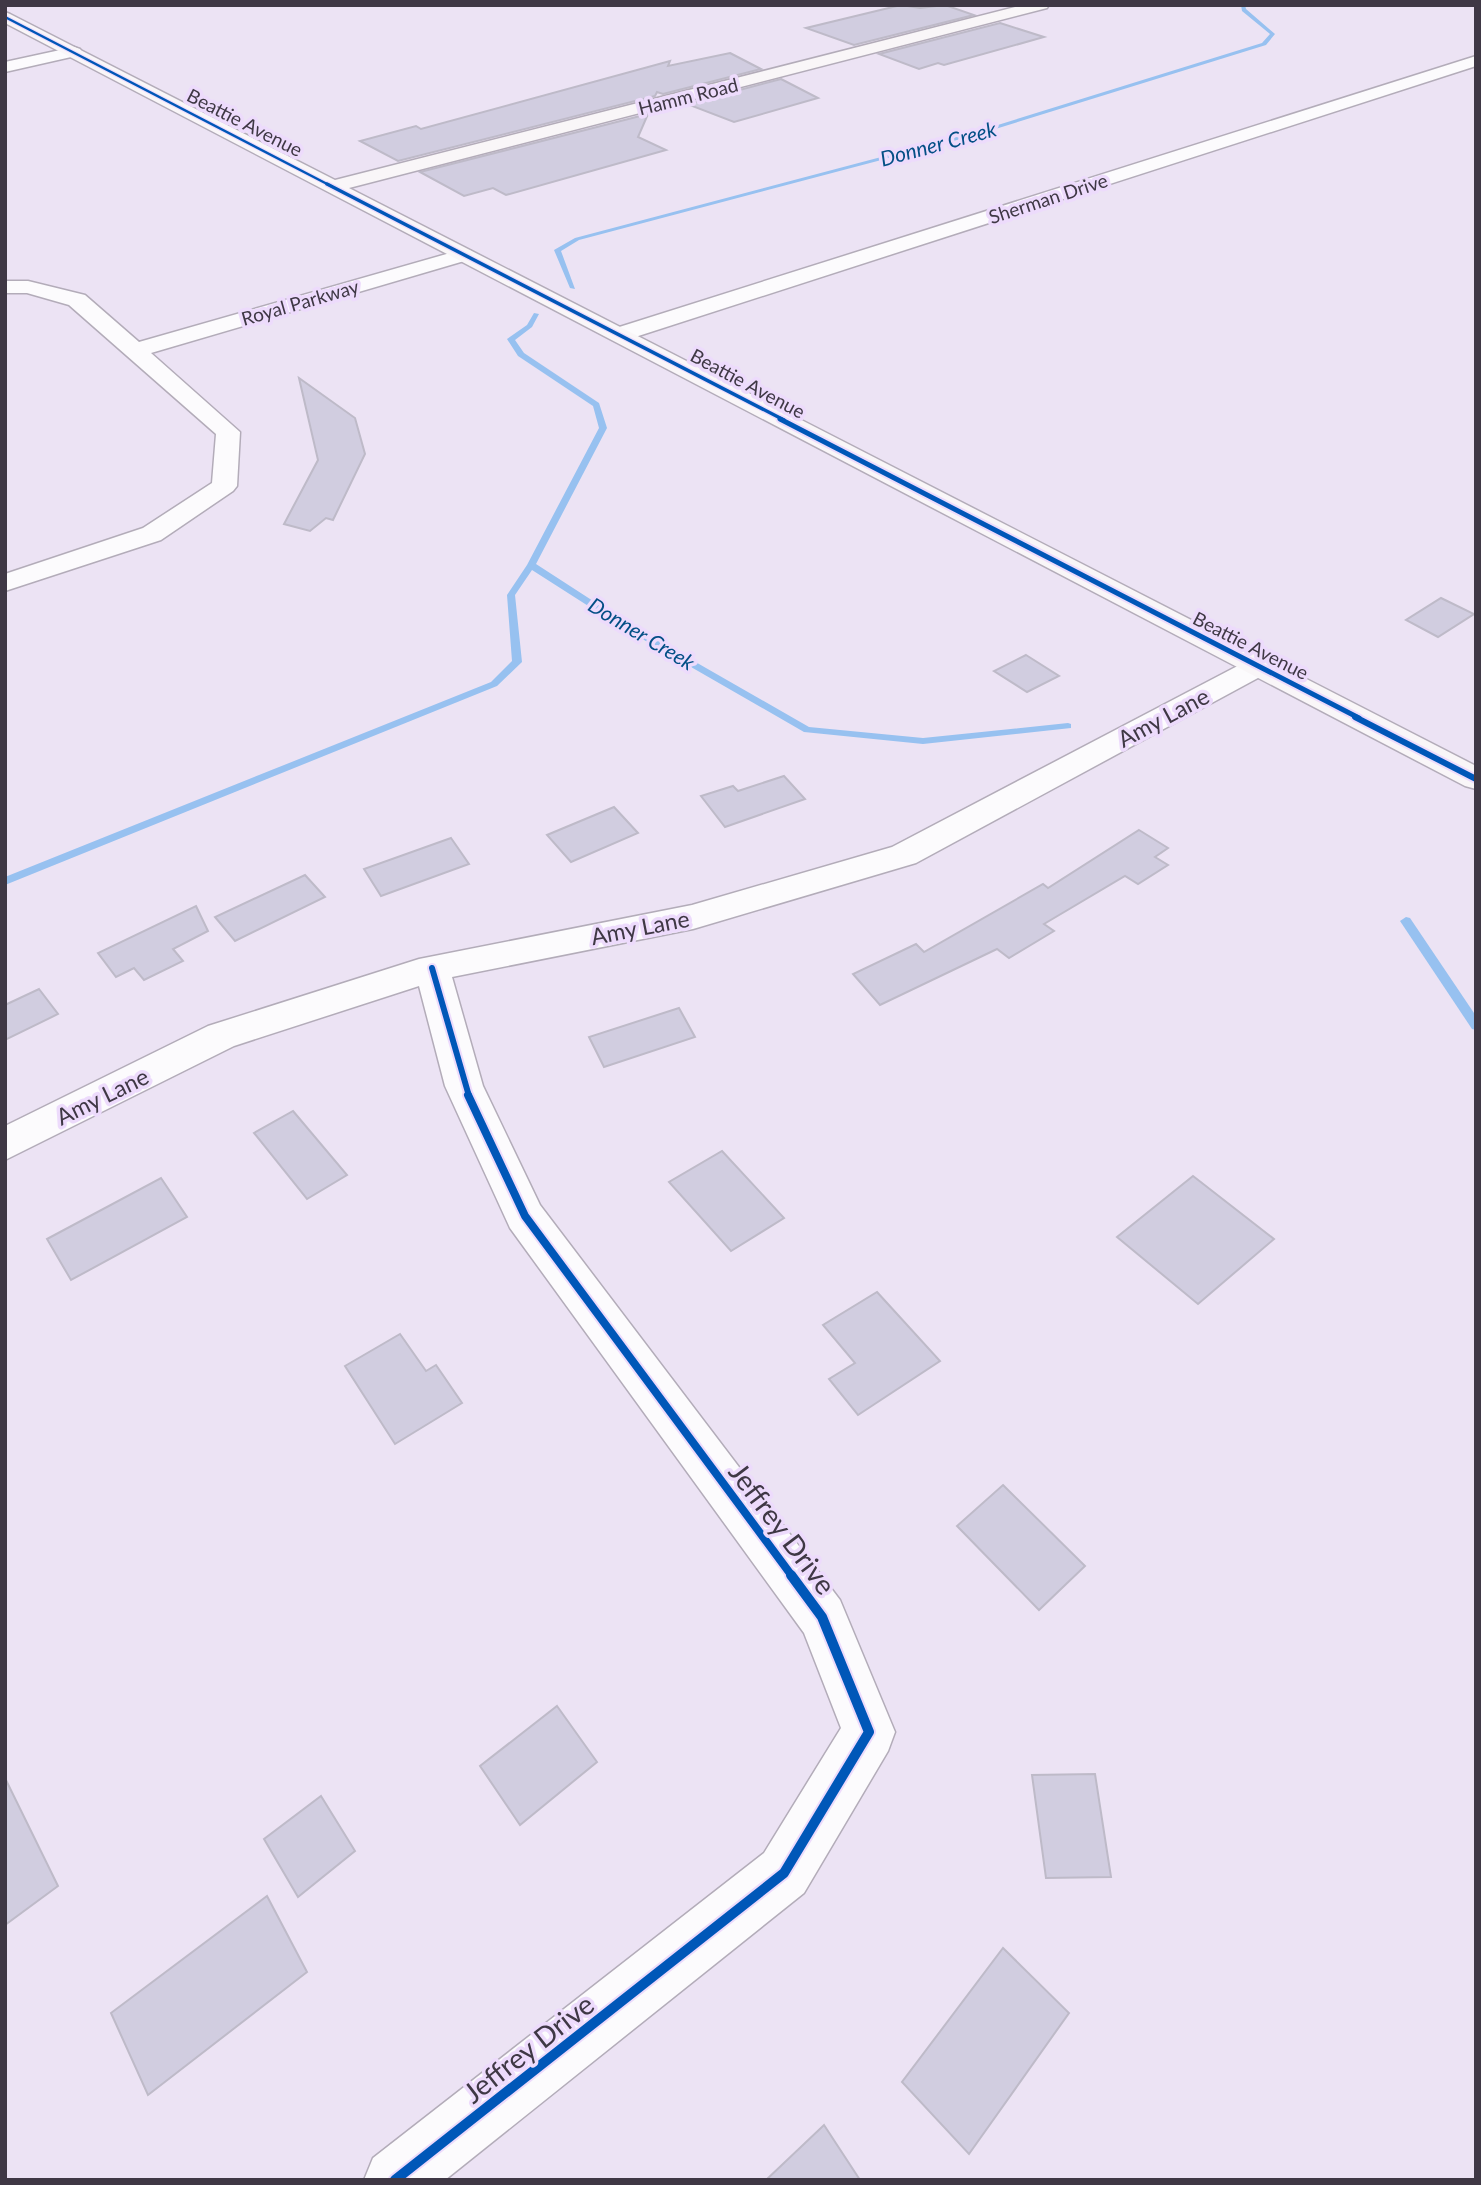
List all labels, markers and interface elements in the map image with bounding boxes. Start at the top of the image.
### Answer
street label: Hamm Road [636,73,740,119]
street label: Beattie Avenue [183,83,307,161]
water label: Donner Creek [877,115,1000,171]
street label: Sherman Drive [986,168,1110,228]
street label: Royal Parkway [239,274,362,330]
street label: Beattie Avenue [687,343,809,423]
water label: Donner Creek [584,592,701,675]
street label: Beattie Avenue [1189,606,1313,684]
street label: Amy Lane [1112,681,1214,753]
street label: Amy Lane [588,904,692,950]
street label: Amy Lane [51,1062,153,1130]
street label: Jeffrey Drive [722,1455,844,1601]
street label: Jeffrey Drive [456,1986,600,2110]

